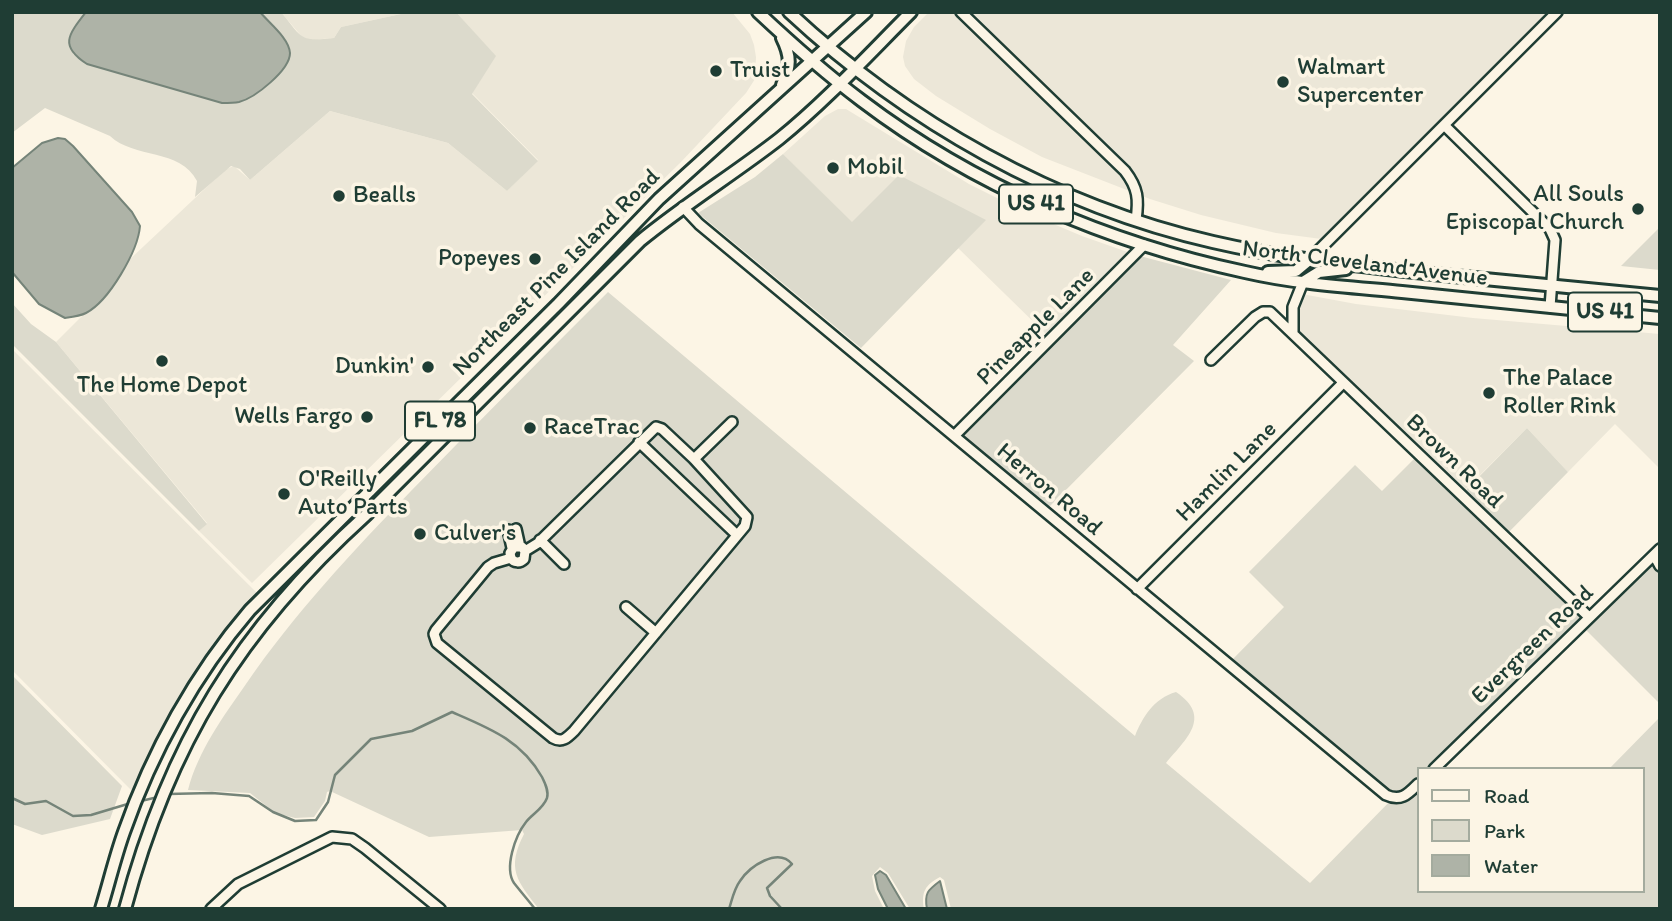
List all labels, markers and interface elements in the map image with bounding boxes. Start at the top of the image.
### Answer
place label: Walmart Supercenter [1297,54,1423,110]
place label: Truist [730,57,790,85]
marker: Truist [708,63,724,79]
marker: Walmart Supercenter [1275,74,1291,90]
place label: Mobil [847,154,904,182]
marker: Mobil [825,160,841,176]
street label: Northeast Pine Island Road [447,163,667,383]
place label: All Souls Episcopal Church [1446,181,1624,237]
place label: Bealls [353,182,416,210]
road number: US 41 [999,184,1073,224]
marker: Bealls [331,188,347,204]
marker: All Souls Episcopal Church [1630,201,1646,217]
street label: North Cleveland Avenue [1240,235,1490,293]
place label: Popeyes [438,245,521,273]
marker: Popeyes [527,251,543,267]
street label: Pineapple Lane [971,262,1101,392]
road number: US 41 [1568,292,1642,332]
marker: The Home Depot [154,353,170,369]
place label: Dunkin' [335,353,414,381]
marker: Dunkin' [420,359,436,375]
place label: The Palace Roller Rink [1503,365,1616,421]
place label: The Home Depot [77,372,247,400]
marker: The Palace Roller Rink [1481,385,1497,401]
road number: FL 78 [405,402,475,440]
place label: Wells Fargo [234,403,353,431]
street label: Brown Road [1399,408,1509,516]
marker: Wells Fargo [359,409,375,425]
place label: RaceTrac [544,414,640,442]
street label: Hamlin Lane [1171,416,1283,528]
marker: RaceTrac [522,420,538,436]
street label: Herron Road [990,437,1108,543]
place label: O'Reilly Auto Parts [298,466,408,522]
marker: O'Reilly Auto Parts [276,486,292,502]
place label: Culver's [434,520,516,548]
marker: Culver's [412,526,428,542]
street label: Evergreen Road [1466,579,1600,711]
legend [1416,767,1644,893]
text: Road [1484,783,1529,808]
text: Park [1484,818,1525,843]
text: Water [1484,853,1538,878]

